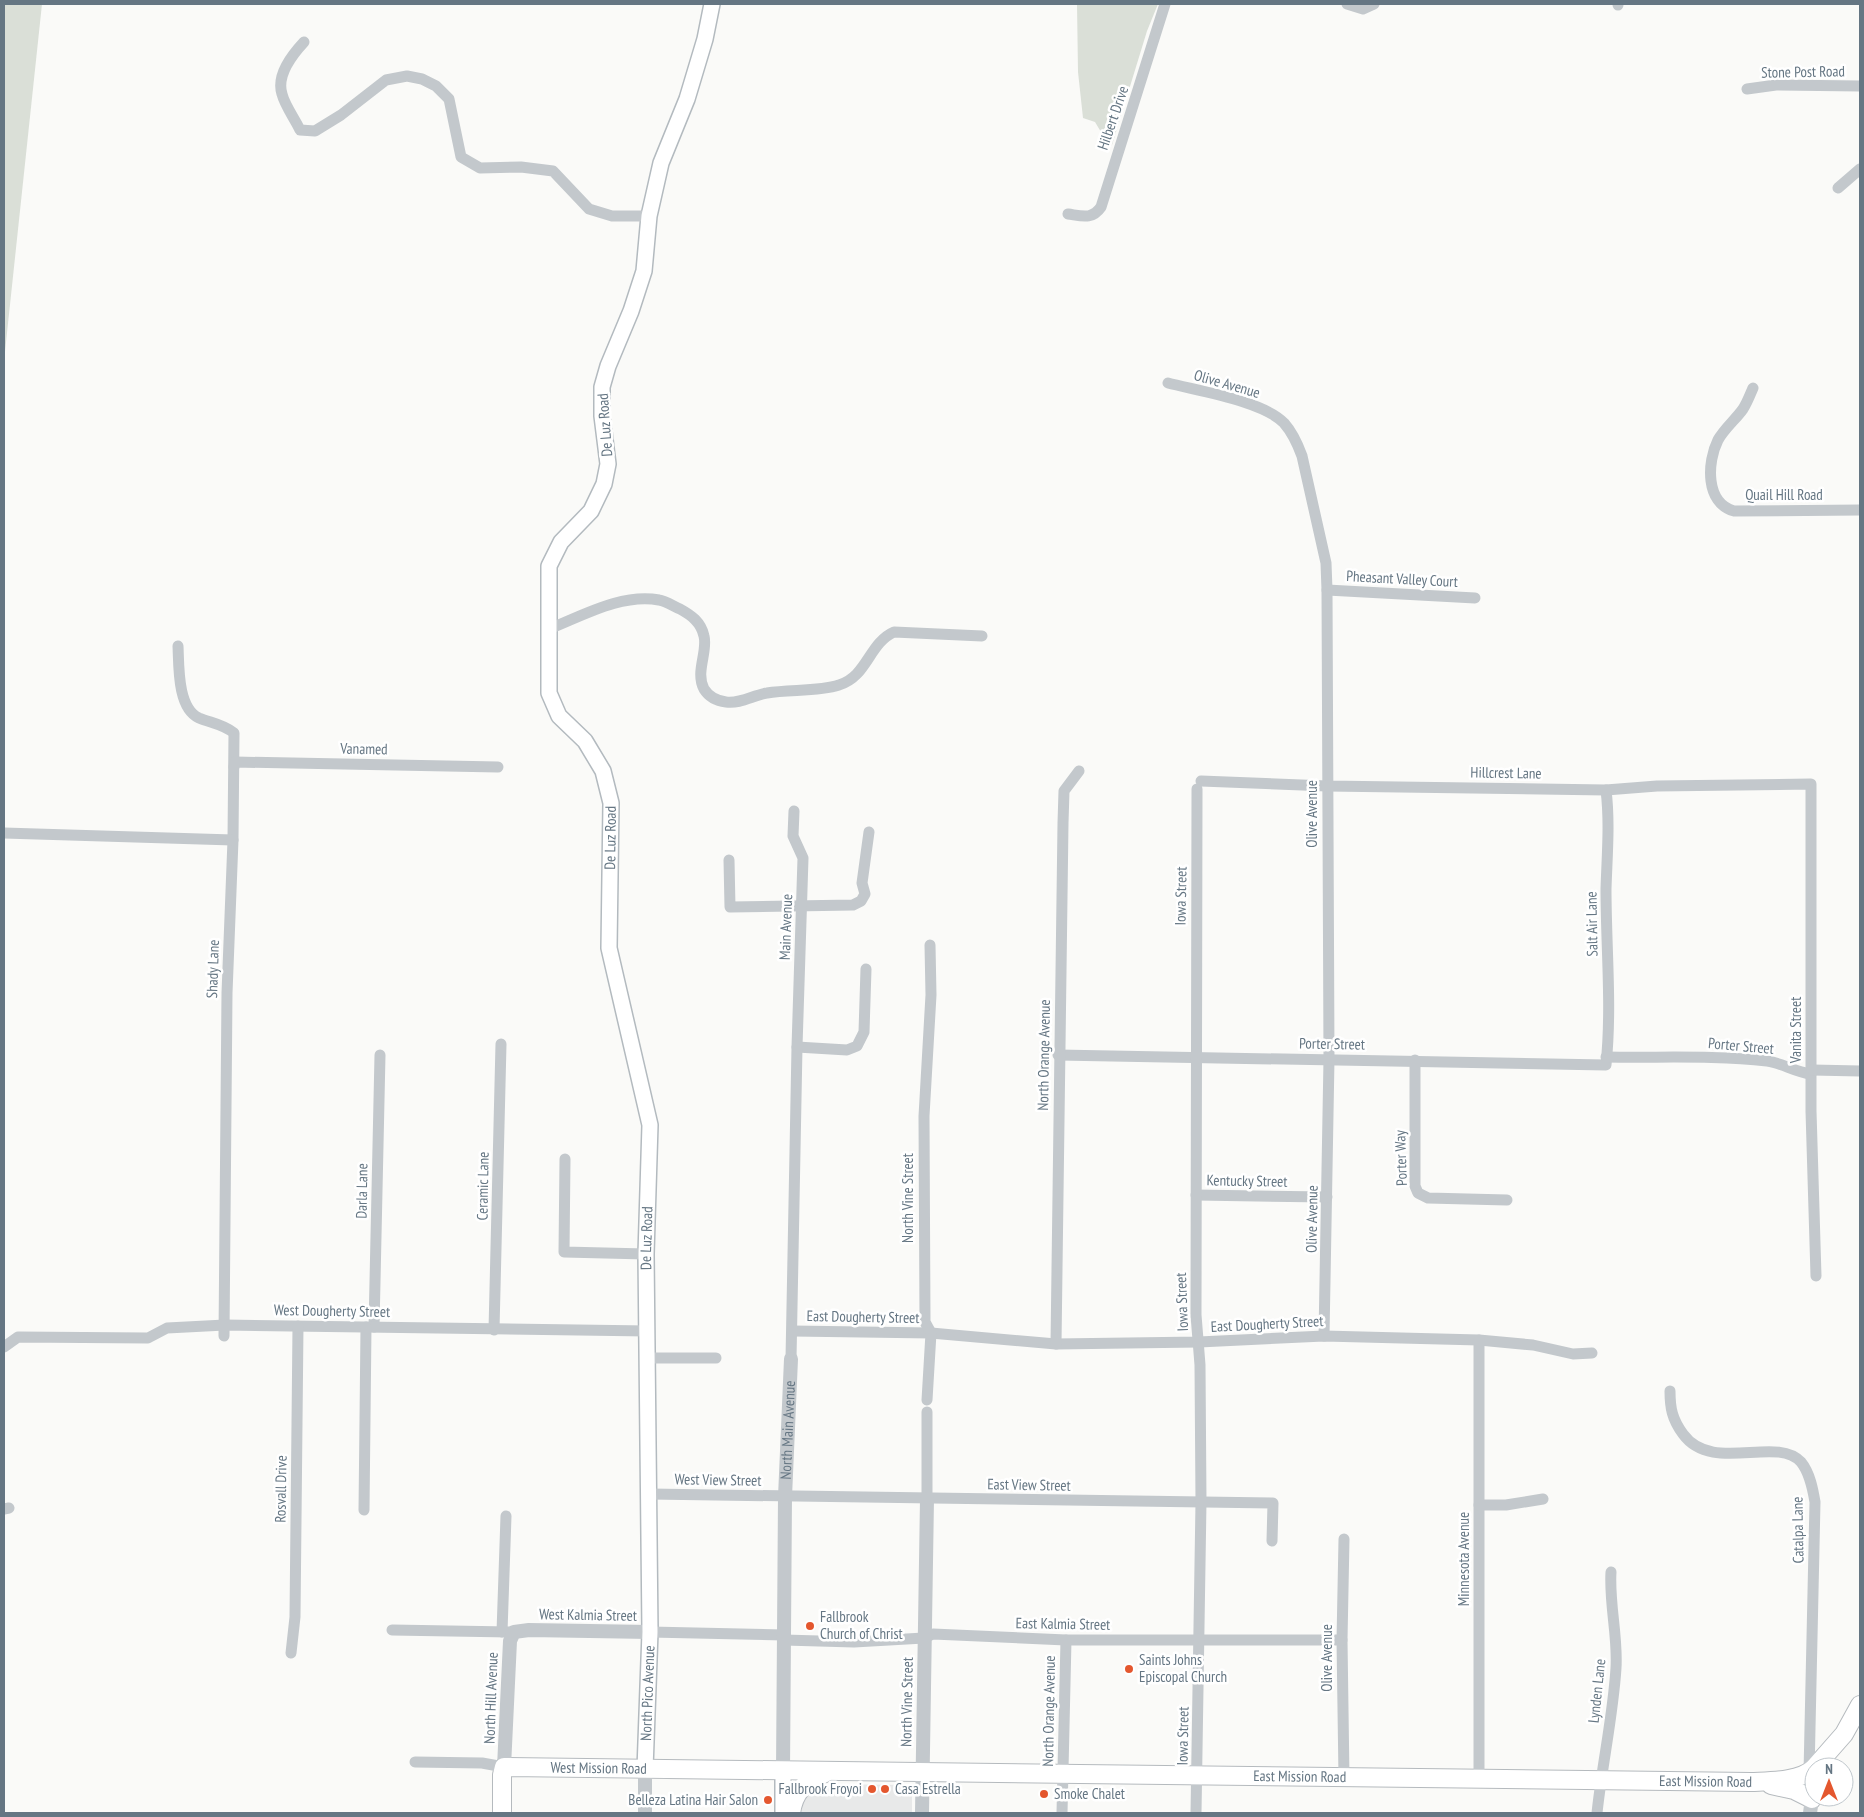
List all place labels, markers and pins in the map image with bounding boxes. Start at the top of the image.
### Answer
place label: Fallbrook Church of Christ [820,1607,903,1643]
marker: Fallbrook Church of Christ [804,1620,816,1632]
place label: Saints Johns Episcopal Church [1139,1650,1227,1686]
marker: Saints Johns Episcopal Church [1123,1663,1135,1675]
place label: Fallbrook Froyoi [779,1779,862,1798]
place label: Casa Estrella [895,1779,961,1798]
marker: Fallbrook Froyoi [866,1783,878,1795]
marker: Casa Estrella [879,1783,891,1795]
place label: Smoke Chalet [1054,1784,1125,1803]
marker: Smoke Chalet [1038,1788,1050,1800]
place label: Belleza Latina Hair Salon [628,1790,758,1809]
marker: Belleza Latina Hair Salon [762,1794,774,1806]

